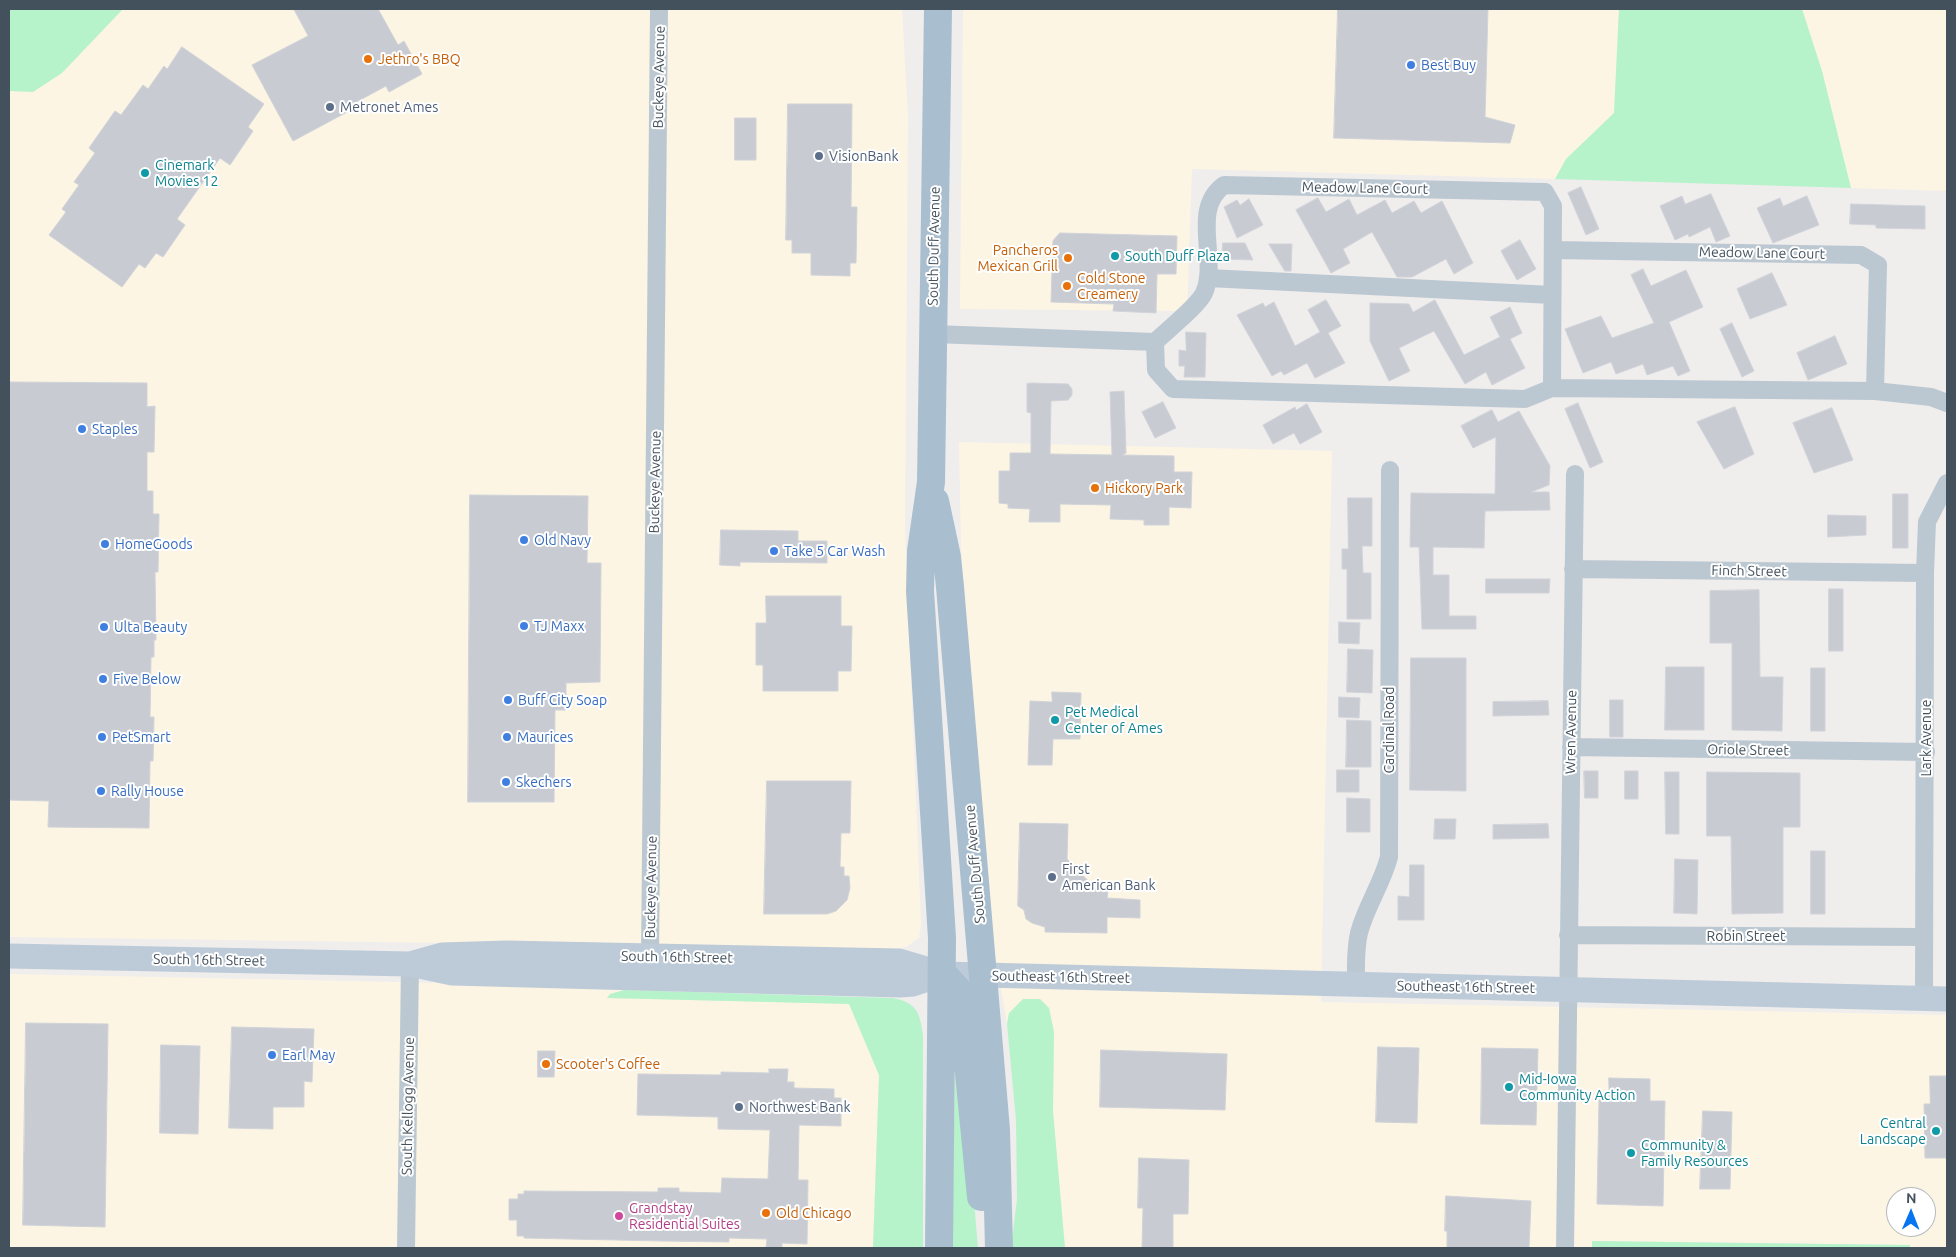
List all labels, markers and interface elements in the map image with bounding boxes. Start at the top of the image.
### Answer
street label: Buckeye Avenue [650,25,668,129]
place label: Jethro's BBQ [378,51,461,67]
marker: Jethro's BBQ [362,53,374,65]
place label: Best Buy [1421,57,1476,73]
marker: Best Buy [1405,59,1417,71]
place label: Metronet Ames [340,99,438,115]
marker: Metronet Ames [324,101,336,113]
place label: VisionBank [829,148,899,164]
marker: VisionBank [813,150,825,162]
place label: Cinemark Movies 12 [155,157,218,190]
marker: Cinemark Movies 12 [139,167,151,179]
street label: Meadow Lane Court [1302,178,1428,198]
street label: South Duff Avenue [925,186,943,306]
place label: Pancheros Mexican Grill [977,242,1058,274]
street label: Meadow Lane Court [1699,243,1825,263]
place label: South Duff Plaza [1125,248,1230,264]
marker: South Duff Plaza [1109,250,1121,262]
marker: Pancheros Mexican Grill [1062,252,1074,264]
place label: Cold Stone Creamery [1077,270,1146,302]
marker: Cold Stone Creamery [1061,280,1073,292]
place label: Staples [92,421,138,437]
marker: Staples [76,423,88,435]
street label: Buckeye Avenue [646,430,664,534]
place label: Hickory Park [1105,480,1183,496]
marker: Hickory Park [1089,482,1101,494]
place label: Old Navy [534,532,591,548]
marker: Old Navy [518,534,530,546]
place label: HomeGoods [115,536,193,552]
marker: HomeGoods [99,538,111,550]
place label: Take 5 Car Wash [784,543,886,559]
marker: Take 5 Car Wash [768,545,780,557]
street label: Finch Street [1711,562,1787,580]
place label: TJ Maxx [534,618,585,634]
place label: Ulta Beauty [114,619,187,635]
marker: TJ Maxx [518,620,530,632]
marker: Ulta Beauty [98,621,110,633]
place label: Five Below [113,671,181,687]
marker: Five Below [97,673,109,685]
street label: Cardinal Road [1381,686,1397,774]
street label: Wren Avenue [1562,690,1580,774]
place label: Buff City Soap [518,692,607,708]
marker: Buff City Soap [502,694,514,706]
street label: Lark Avenue [1918,699,1934,777]
place label: Pet Medical Center of Ames [1065,704,1163,736]
marker: Pet Medical Center of Ames [1049,714,1061,726]
place label: PetSmart [112,729,171,745]
place label: Maurices [517,729,573,745]
marker: PetSmart [96,731,108,743]
marker: Maurices [501,731,513,743]
street label: Oriole Street [1707,741,1789,759]
place label: Skechers [516,774,572,790]
marker: Skechers [500,776,512,788]
place label: Rally House [111,783,184,799]
marker: Rally House [95,785,107,797]
street label: South Duff Avenue [961,804,989,924]
street label: Buckeye Avenue [642,835,660,939]
place label: First American Bank [1062,861,1156,894]
marker: First American Bank [1046,871,1058,883]
street label: Robin Street [1707,928,1785,944]
street label: South 16th Street [621,948,733,966]
street label: South 16th Street [153,951,265,969]
street label: Southeast 16th Street [992,967,1130,987]
street label: Southeast 16th Street [1397,977,1535,997]
street label: South Kellogg Avenue [398,1037,418,1175]
place label: Earl May [282,1047,335,1063]
marker: Earl May [266,1049,278,1061]
place label: Scooter's Coffee [556,1056,660,1072]
marker: Scooter's Coffee [540,1058,552,1070]
place label: Mid-Iowa Community Action [1519,1071,1635,1104]
marker: Mid-Iowa Community Action [1503,1081,1515,1093]
place label: Northwest Bank [749,1099,850,1115]
marker: Northwest Bank [733,1101,745,1113]
place label: Central Landscape [1860,1115,1926,1148]
marker: Central Landscape [1930,1125,1942,1137]
place label: Community & Family Resources [1641,1137,1748,1170]
marker: Community & Family Resources [1625,1147,1637,1159]
north arrow [1886,1187,1936,1237]
text: N [1906,1190,1917,1206]
place label: Grandstay Residential Suites [629,1200,740,1232]
place label: Old Chicago [776,1205,852,1221]
marker: Old Chicago [760,1207,772,1219]
marker: Grandstay Residential Suites [613,1210,625,1222]

